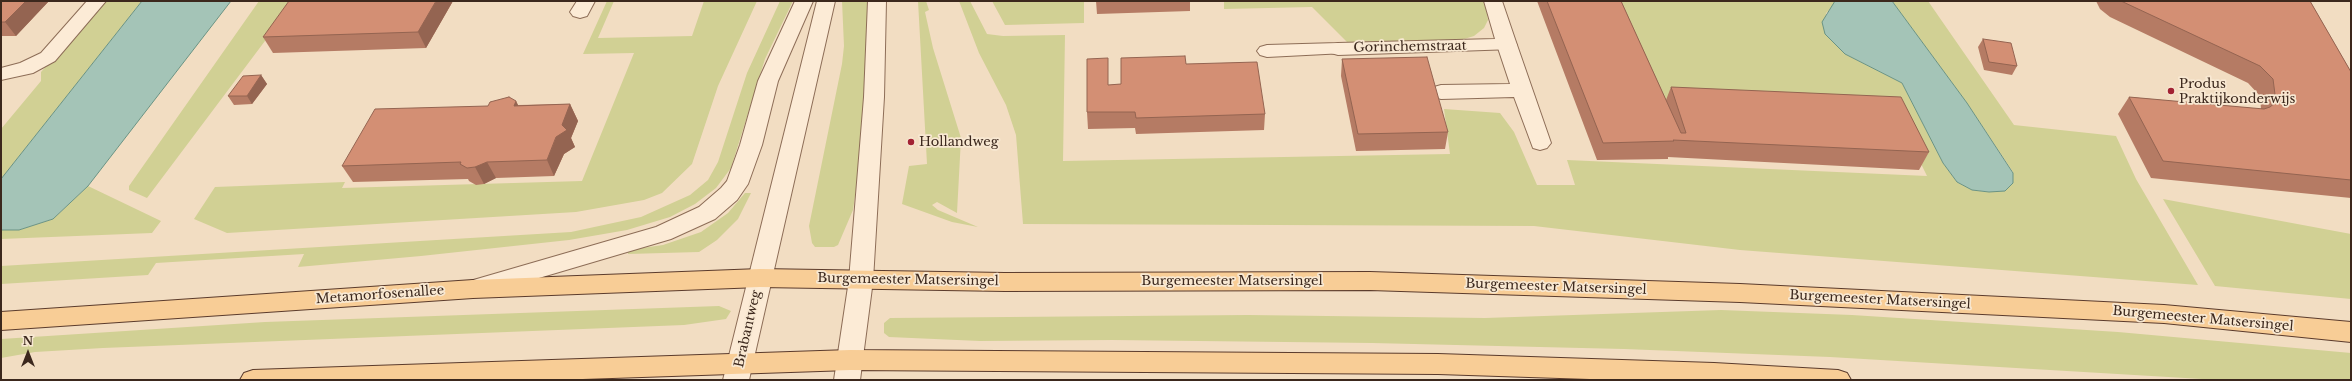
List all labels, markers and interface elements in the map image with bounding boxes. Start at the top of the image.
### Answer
street label: Gorinchemstraat [1353,38,1467,56]
place label: Produs Praktijkonderwijs [2179,76,2295,107]
marker: Produs Praktijkonderwijs [2166,86,2176,96]
place label: Hollandweg [919,134,999,150]
marker: Hollandweg [906,137,916,147]
street label: Burgemeester Matsersingel [817,271,999,289]
street label: Burgemeester Matsersingel [1141,273,1323,289]
street label: Burgemeester Matsersingel [1465,276,1647,298]
street label: Metamorfosenallee [315,283,445,307]
street label: Burgemeester Matsersingel [1789,287,1971,313]
street label: Brabantweg [732,289,764,369]
street label: Burgemeester Matsersingel [2112,303,2294,335]
north arrow [8,333,48,373]
text: N [23,334,33,348]

